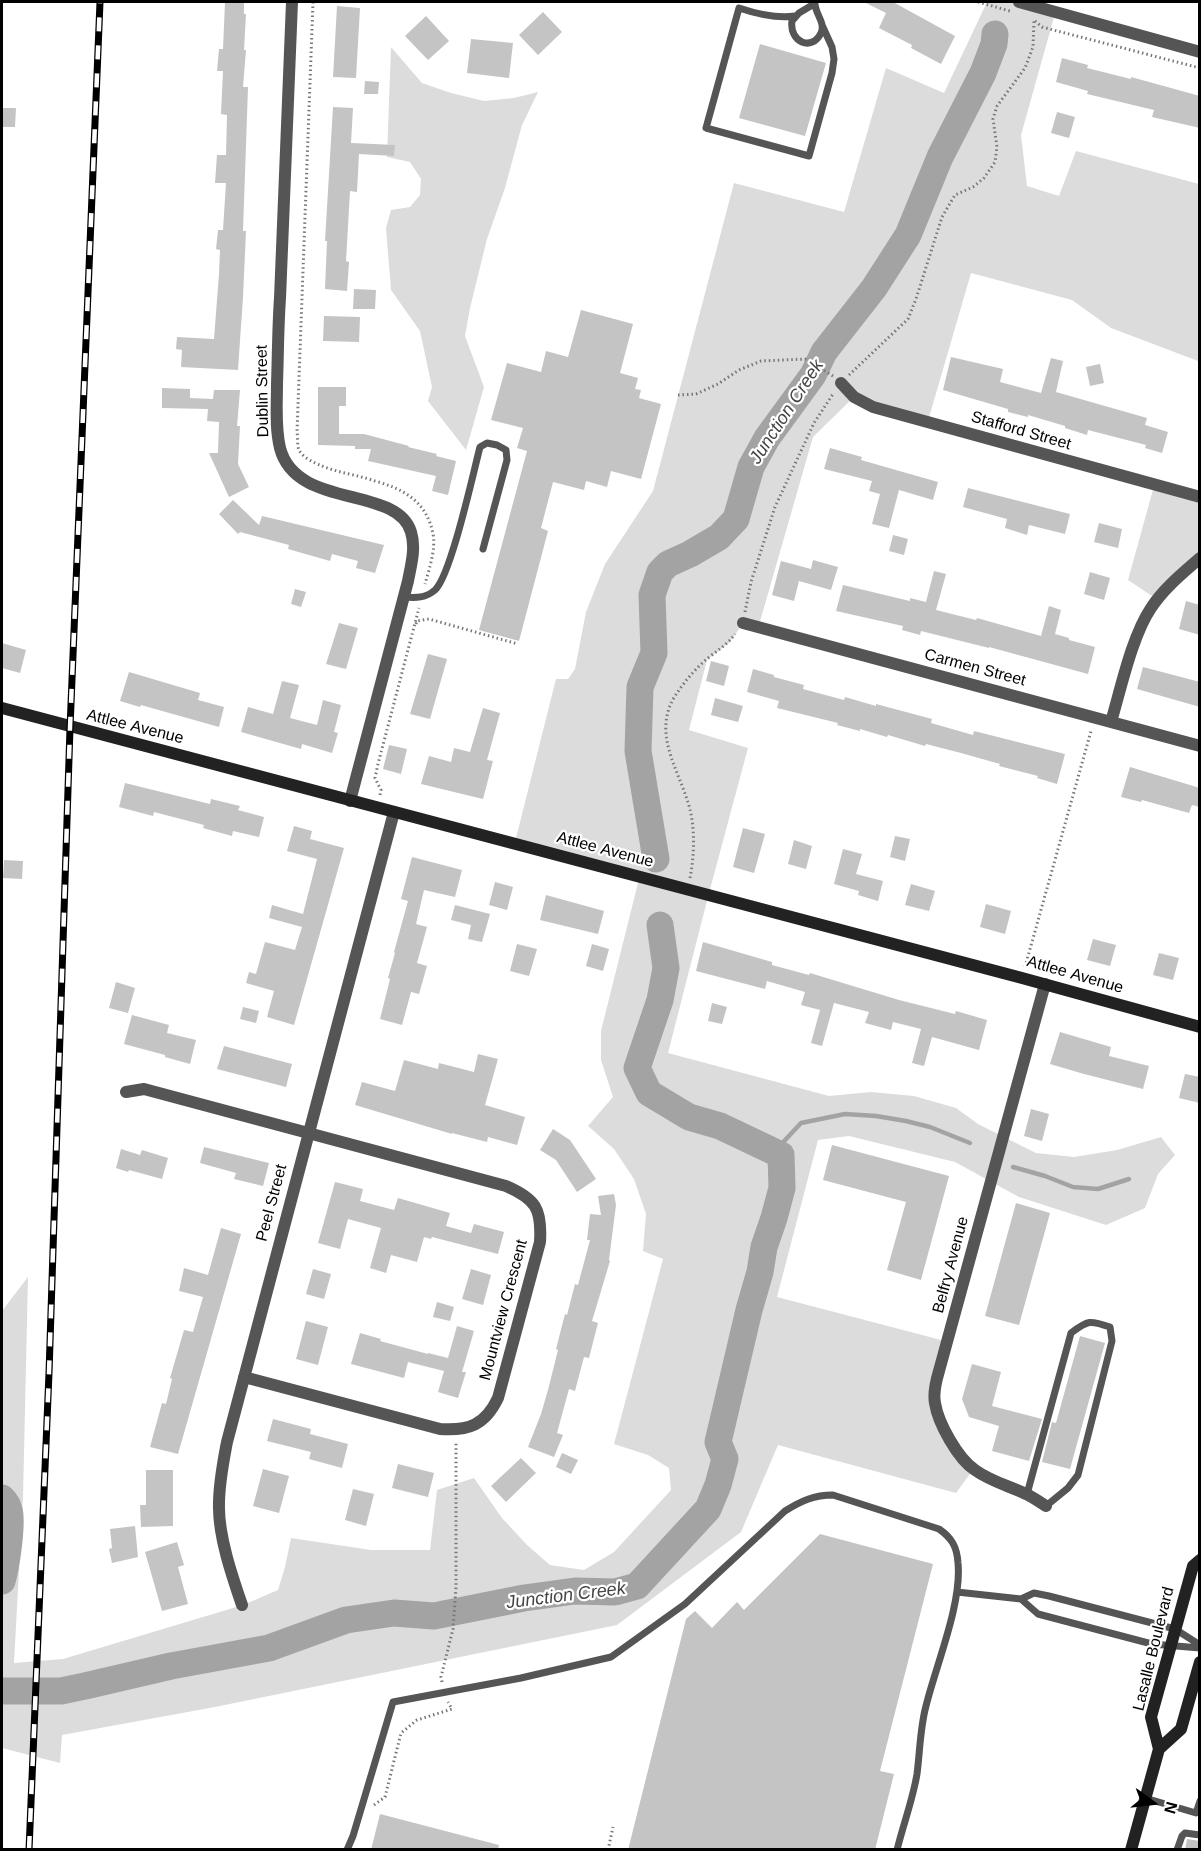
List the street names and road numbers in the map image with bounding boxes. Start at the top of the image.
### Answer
street label: Dublin Street [253,345,273,437]
street label: Stafford Street [969,408,1073,454]
street label: Carmen Street [922,645,1028,691]
street label: Attlee Avenue [84,706,186,748]
street label: Attlee Avenue [555,828,655,872]
street label: Attlee Avenue [1025,952,1125,998]
street label: Peel Street [252,1162,292,1244]
street label: Belfry Avenue [929,1215,973,1315]
street label: Mountview Crescent [476,1238,532,1382]
street label: Lasalle Boulevard [1129,1585,1179,1713]

